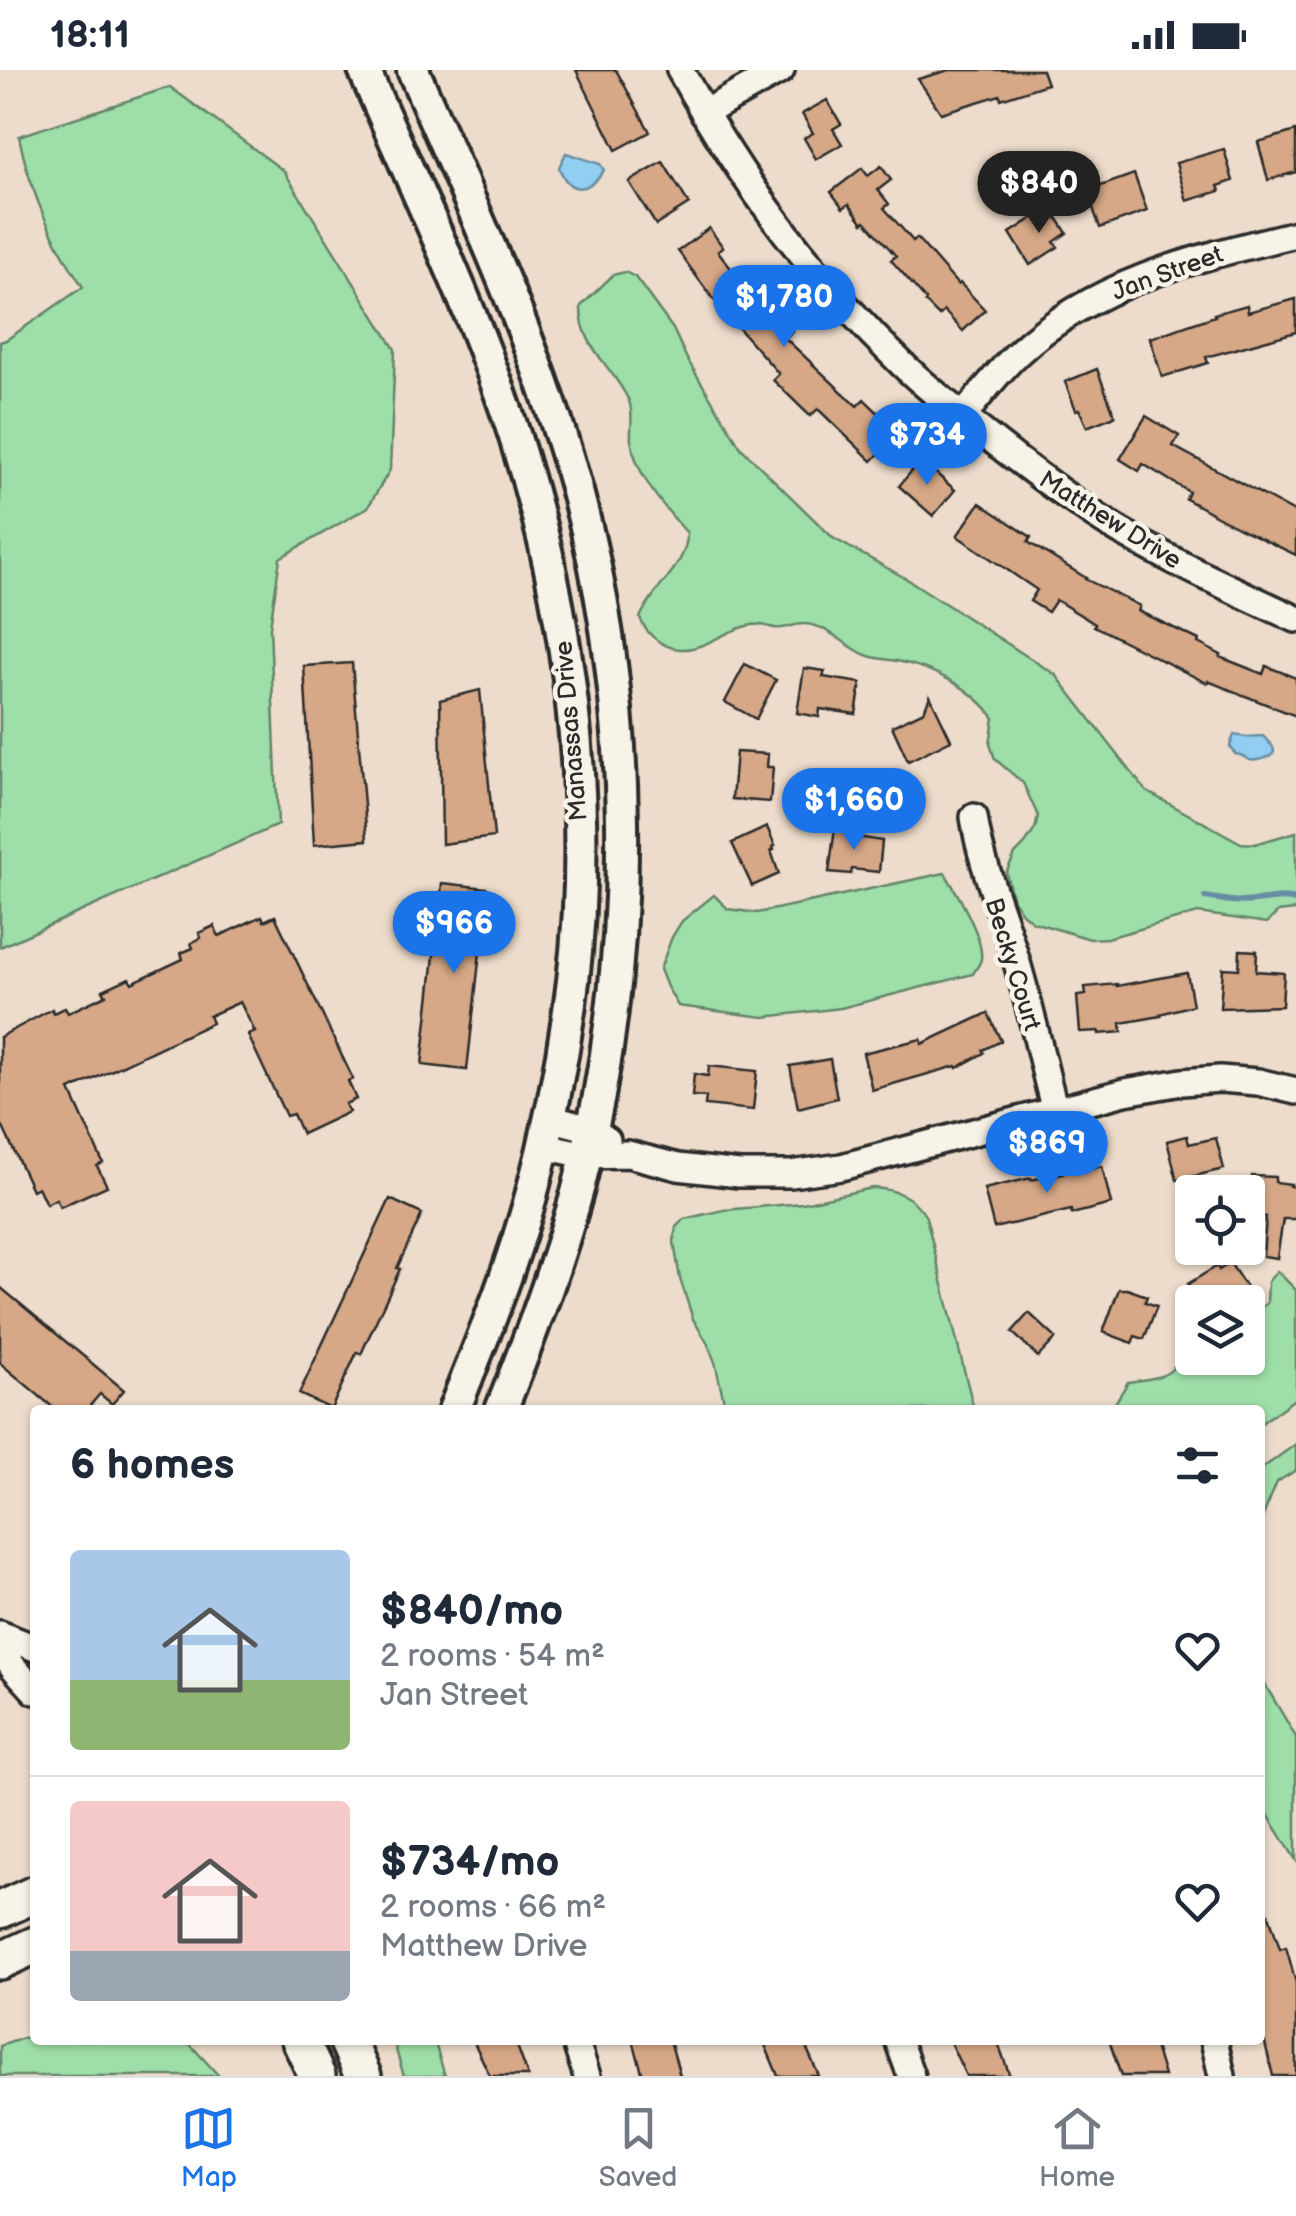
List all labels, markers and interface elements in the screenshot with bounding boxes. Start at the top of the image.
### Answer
text: 18:11 [50,13,130,58]
pin: $840 [980,151,1098,236]
text: $840 [999,164,1079,203]
street label: Jan Street [1108,239,1227,308]
pin: $1,780 [703,265,865,350]
text: $1,780 [735,278,833,317]
pin: $734 [868,403,986,488]
text: $734 [889,416,965,455]
street label: Matthew Drive [1033,464,1187,576]
street label: Manassas Drive [548,639,595,822]
pin: $1,660 [773,768,935,853]
text: $1,660 [804,781,904,820]
pin: $966 [395,891,513,976]
street label: Becky Court [978,894,1048,1035]
text: $966 [415,904,493,943]
pin: $869 [988,1111,1106,1196]
text: $869 [1008,1124,1086,1163]
map controls [1175,1175,1265,1375]
button: locate [1175,1175,1265,1265]
button: layers [1175,1285,1265,1375]
icon: filters [1170,1438,1225,1493]
text: 6 homes [70,1440,234,1491]
text: $840/mo [380,1586,563,1637]
icon: home [150,1590,270,1710]
icon: heart [1170,1623,1225,1678]
text: 2 rooms · 54 m² [380,1637,605,1676]
text: Jan Street [380,1676,528,1715]
text: $734/mo [380,1837,560,1888]
icon: home [150,1841,270,1961]
icon: heart [1170,1874,1225,1929]
text: 2 rooms · 66 m² [380,1888,606,1927]
text: Matthew Drive [380,1927,587,1966]
tab: Map [181,2101,237,2194]
tab: Saved [599,2101,677,2194]
tab: Home [1039,2101,1115,2194]

